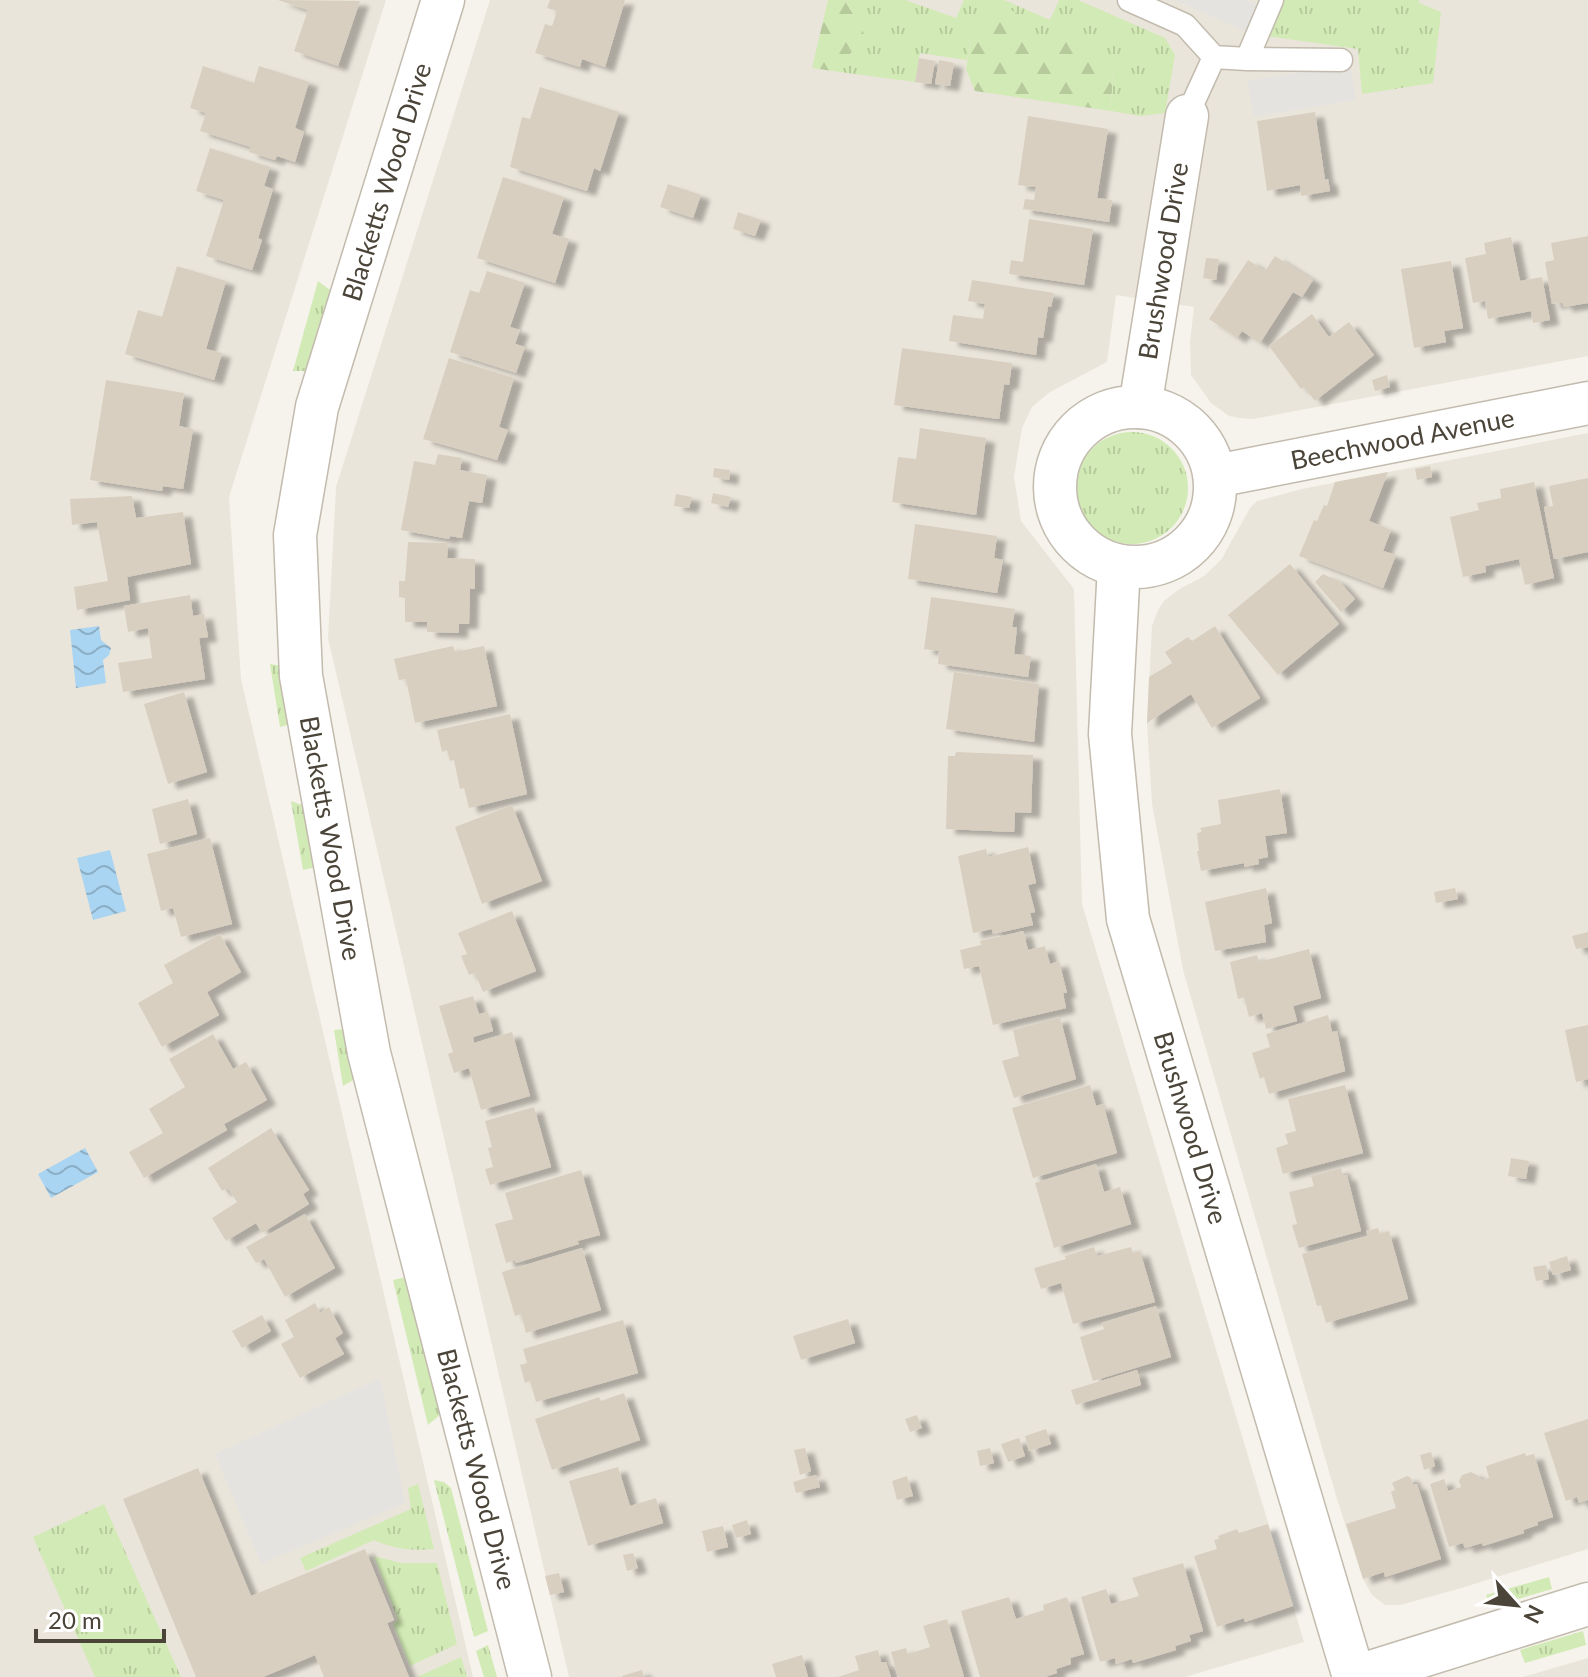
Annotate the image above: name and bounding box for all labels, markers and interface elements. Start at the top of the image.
street label: Blacketts Wood Drive [335,59,438,305]
street label: Brushwood Drive [1131,160,1194,362]
street label: Beechwood Avenue [1288,401,1517,476]
street label: Blacketts Wood Drive [294,713,369,963]
street label: Brushwood Drive [1147,1027,1235,1228]
street label: Blacketts Wood Drive [431,1345,524,1593]
north arrow [1476,1565,1556,1645]
scale bar [36,1593,164,1643]
text: N [1518,1601,1550,1628]
text: 20 m [48,1605,102,1634]

